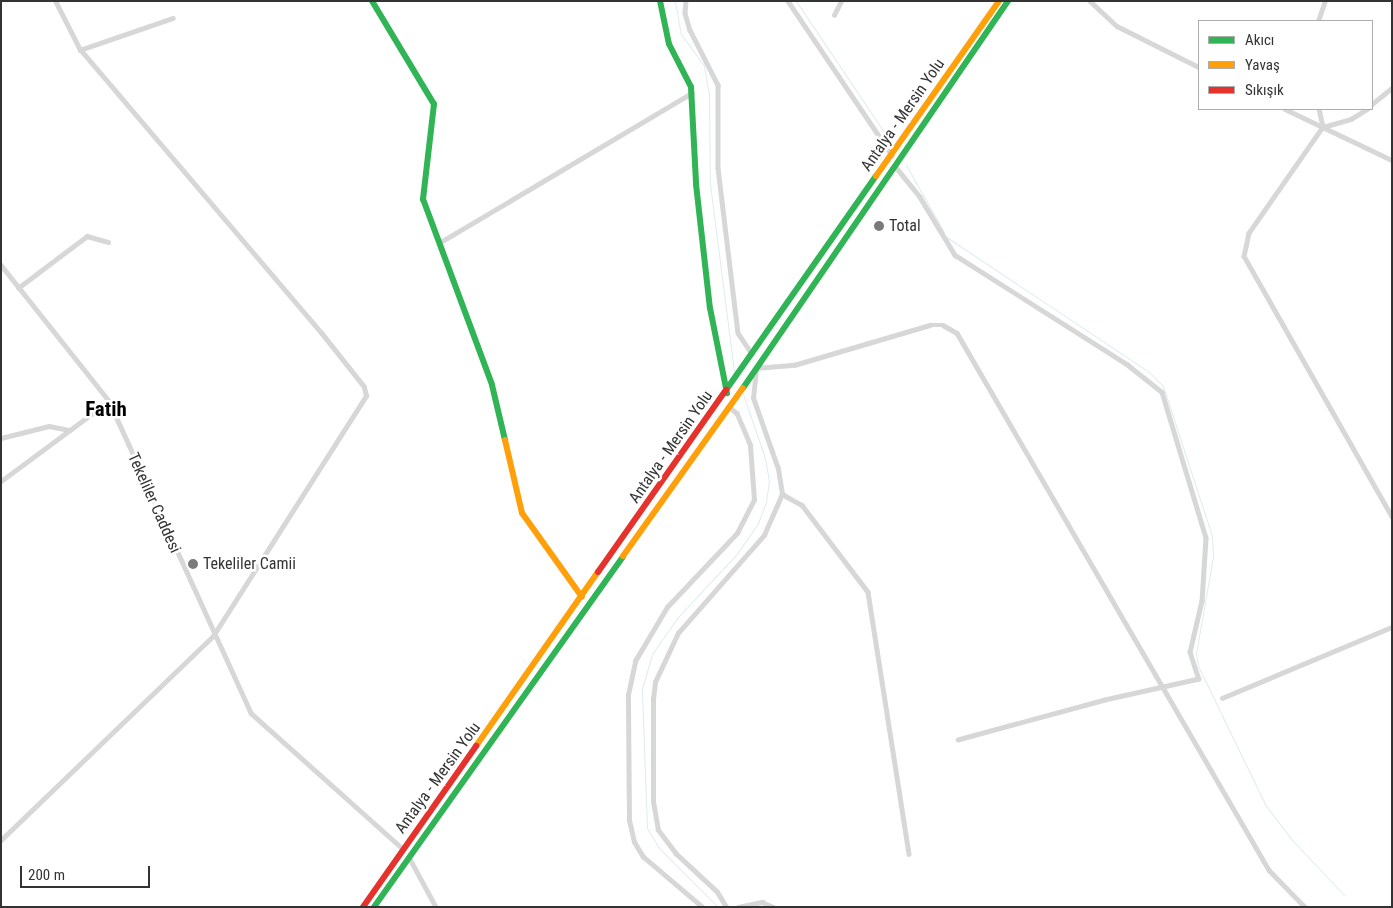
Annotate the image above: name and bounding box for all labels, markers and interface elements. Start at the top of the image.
legend [1198,20,1373,110]
text: Akıcı [1245,31,1274,49]
street label: Antalya - Mersin Yolu [857,55,949,175]
text: Yavaş [1245,56,1280,74]
text: Sıkışık [1245,81,1284,99]
place label: Total [889,216,921,236]
marker: Total [873,220,885,232]
street label: Antalya - Mersin Yolu [625,387,717,507]
district label: Fatih [85,396,127,422]
street label: Tekeliler Caddesi [123,450,185,556]
place label: Tekeliler Camii [203,554,296,574]
marker: Tekeliler Camii [187,558,199,570]
street label: Antalya - Mersin Yolu [391,719,485,837]
scale bar [22,856,152,888]
text: 200 m [28,866,65,884]

